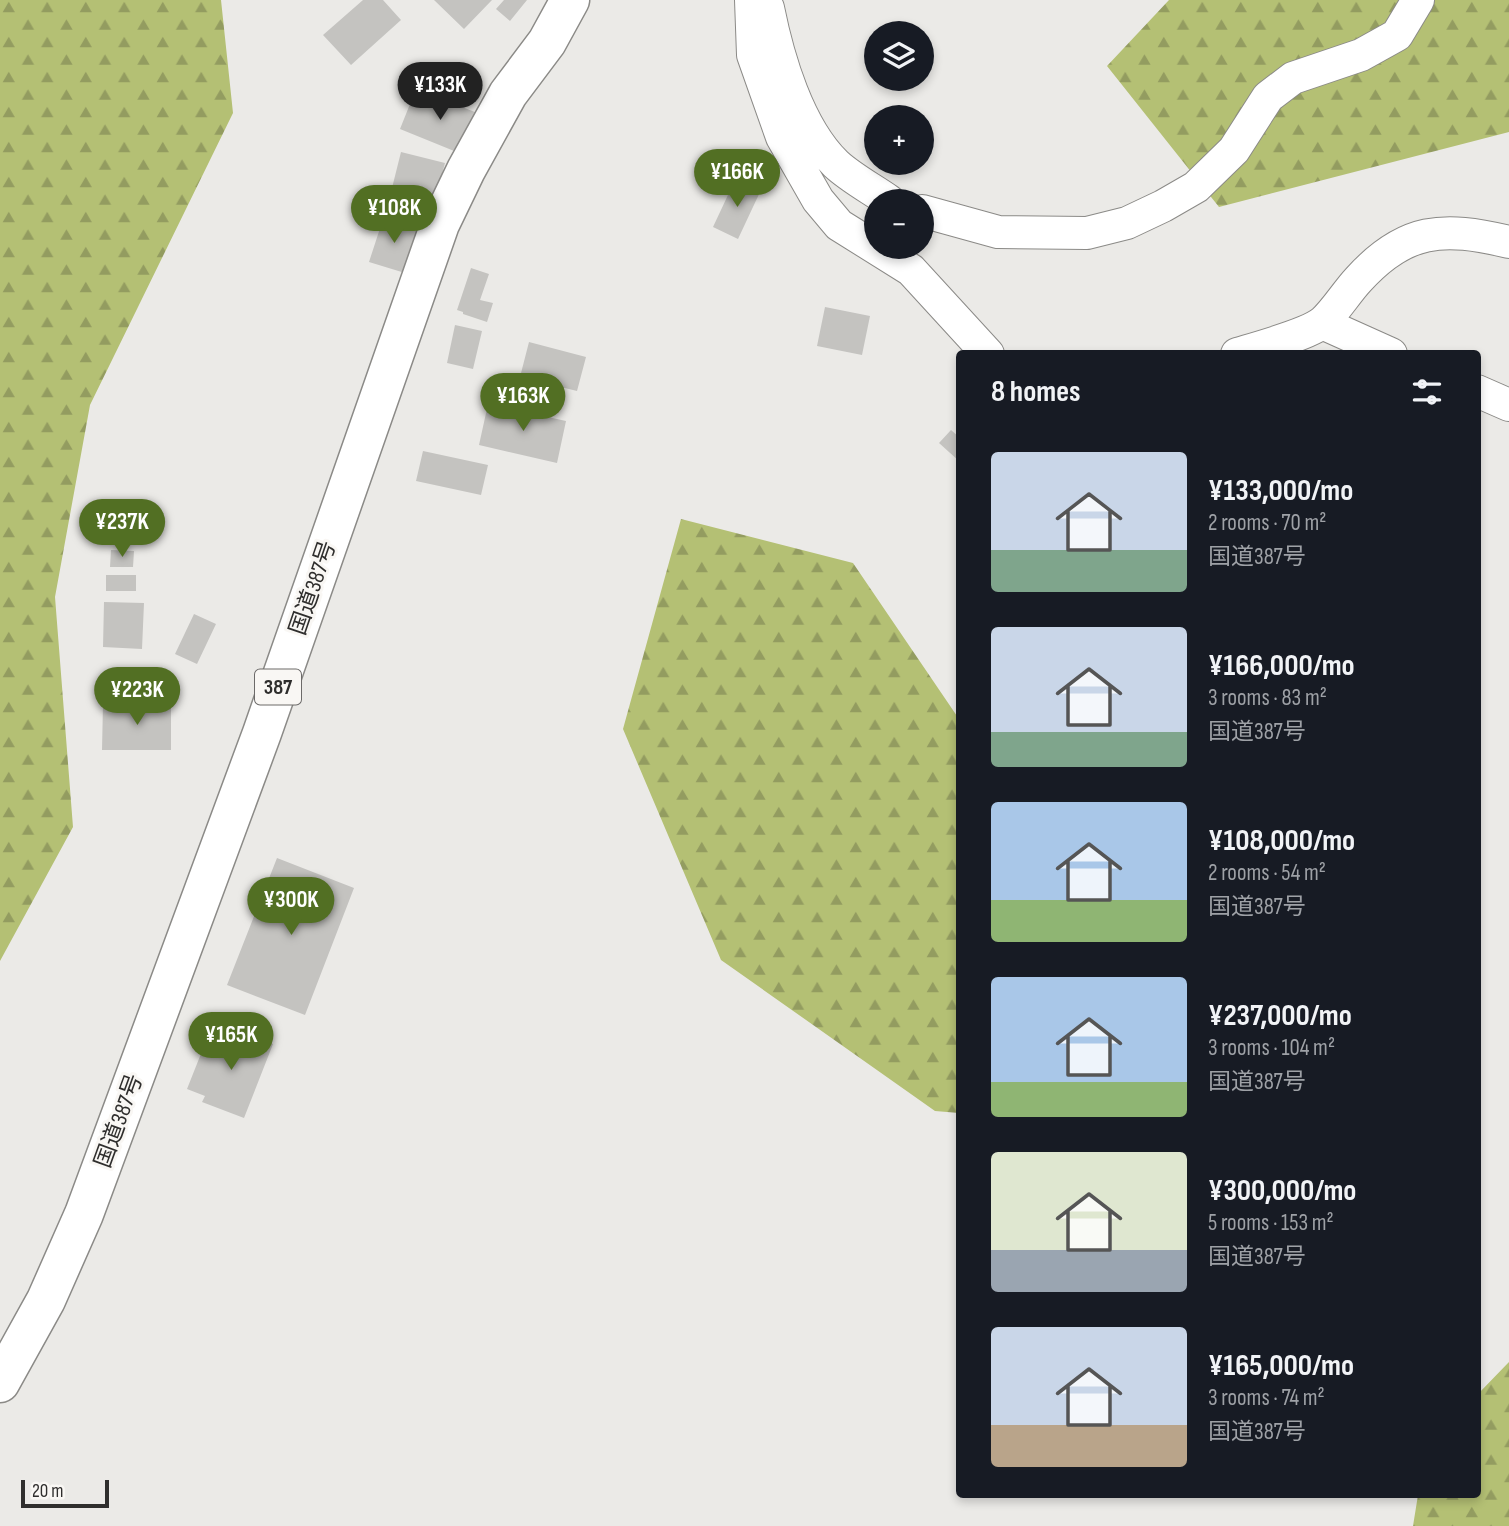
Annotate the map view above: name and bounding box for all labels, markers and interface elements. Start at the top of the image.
map controls [864,21,934,259]
button: layers [864,21,934,91]
pin: ¥133K [391,62,489,122]
text: ¥133K [414,71,466,99]
button: + [864,105,934,175]
pin: ¥166K [688,150,786,209]
text: ¥166K [710,158,764,186]
pin: ¥108K [345,186,443,245]
button: − [864,189,934,259]
text: ¥108K [367,194,421,222]
icon: filters [1408,373,1446,411]
pin: ¥163K [474,374,572,433]
text: 8 homes [991,374,1080,410]
text: ¥163K [496,382,550,410]
text: ¥133,000/mo [1208,473,1353,509]
icon: home [1047,480,1131,564]
pin: ¥237K [73,500,171,559]
text: ¥237K [95,508,149,536]
text: 2 rooms · 70 m² [1208,509,1326,537]
street label: 国道387号 [284,537,342,639]
text: 国道387号 [1208,543,1306,571]
text: ¥166,000/mo [1208,648,1355,684]
icon: home [1047,655,1131,739]
pin: ¥223K [88,668,186,727]
road number: 387 [255,670,301,704]
text: ¥223K [110,676,164,704]
text: 3 rooms · 83 m² [1208,684,1327,712]
text: 国道387号 [1208,718,1306,746]
text: ¥108,000/mo [1208,823,1355,859]
icon: home [1047,830,1131,914]
text: 2 rooms · 54 m² [1208,859,1326,887]
pin: ¥300K [242,878,340,937]
text: ¥300K [263,886,319,914]
text: 国道387号 [1208,893,1306,921]
text: ¥237,000/mo [1208,998,1352,1034]
icon: home [1047,1005,1131,1089]
pin: ¥165K [182,1012,280,1072]
text: ¥165K [204,1021,258,1049]
text: 3 rooms · 104 m² [1208,1034,1335,1062]
text: 国道387号 [1208,1068,1306,1096]
street label: 国道387号 [89,1070,149,1172]
text: ¥300,000/mo [1208,1173,1356,1209]
icon: home [1047,1180,1131,1264]
text: 5 rooms · 153 m² [1208,1209,1334,1237]
text: 国道387号 [1208,1243,1306,1271]
text: ¥165,000/mo [1208,1348,1354,1384]
icon: home [1047,1355,1131,1439]
text: 3 rooms · 74 m² [1208,1384,1325,1412]
text: 国道387号 [1208,1418,1306,1446]
scale bar [21,1477,108,1509]
text: 20 m [32,1480,64,1503]

